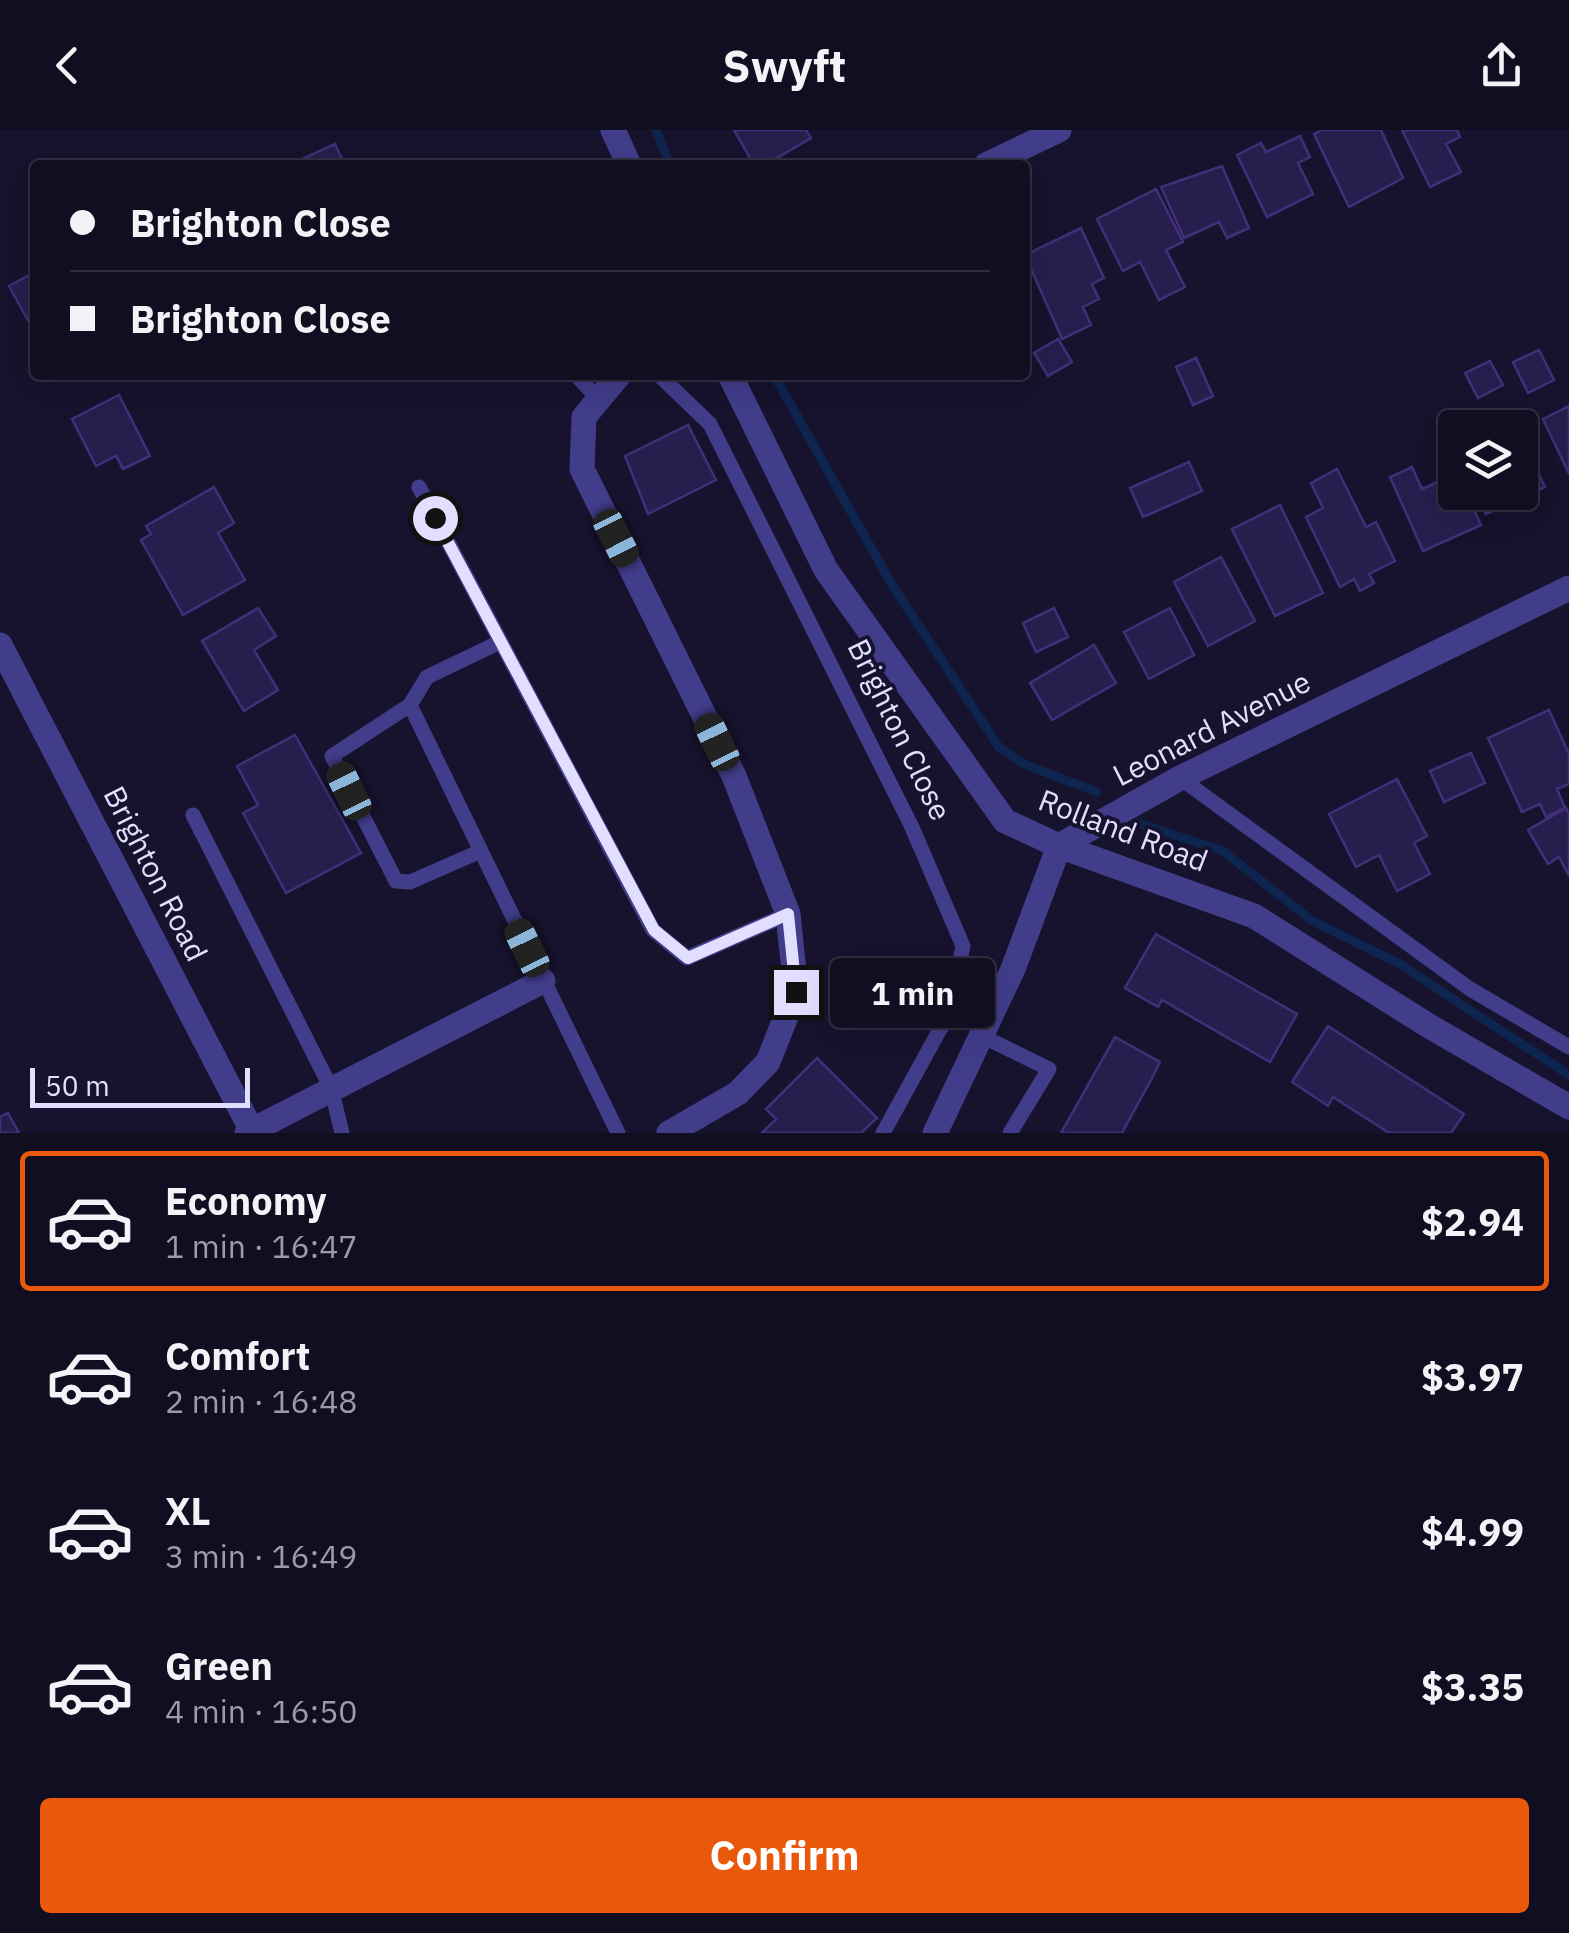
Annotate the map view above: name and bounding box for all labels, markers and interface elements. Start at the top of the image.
text: Swyft [723,36,846,94]
icon: back [40,38,95,93]
icon: share [1474,38,1529,93]
text: Brighton Close [130,198,391,247]
text: Brighton Close [130,294,391,343]
map controls [1438,410,1538,510]
button: layers [1438,410,1538,510]
route start [413,496,458,541]
car [589,504,643,572]
street label: Brighton Close [840,632,961,826]
street label: Leonard Avenue [1106,661,1317,794]
car [690,708,744,776]
car [322,757,376,825]
street label: Brighton Road [96,779,217,967]
street label: Rolland Road [1033,779,1214,880]
car [500,914,554,982]
callout: 1 min [831,957,996,1027]
route end [774,970,819,1015]
text: 1 min [871,972,954,1014]
scale bar [30,1063,250,1108]
text: 50 m [45,1067,110,1104]
icon: car [45,1176,135,1266]
text: Economy [165,1176,327,1225]
text: $2.94 [1421,1197,1524,1246]
text: 1 min · 16:47 [165,1225,358,1267]
icon: car [45,1331,135,1421]
text: Comfort [165,1331,310,1380]
text: $3.97 [1421,1352,1524,1401]
text: 2 min · 16:48 [165,1380,358,1422]
icon: car [45,1486,135,1576]
text: XL [165,1486,211,1535]
text: $4.99 [1421,1507,1524,1556]
text: 3 min · 16:49 [165,1535,358,1577]
icon: car [45,1641,135,1731]
text: Green [165,1641,273,1690]
text: $3.35 [1421,1662,1524,1711]
text: 4 min · 16:50 [165,1690,358,1732]
button: Confirm [40,1798,1529,1913]

